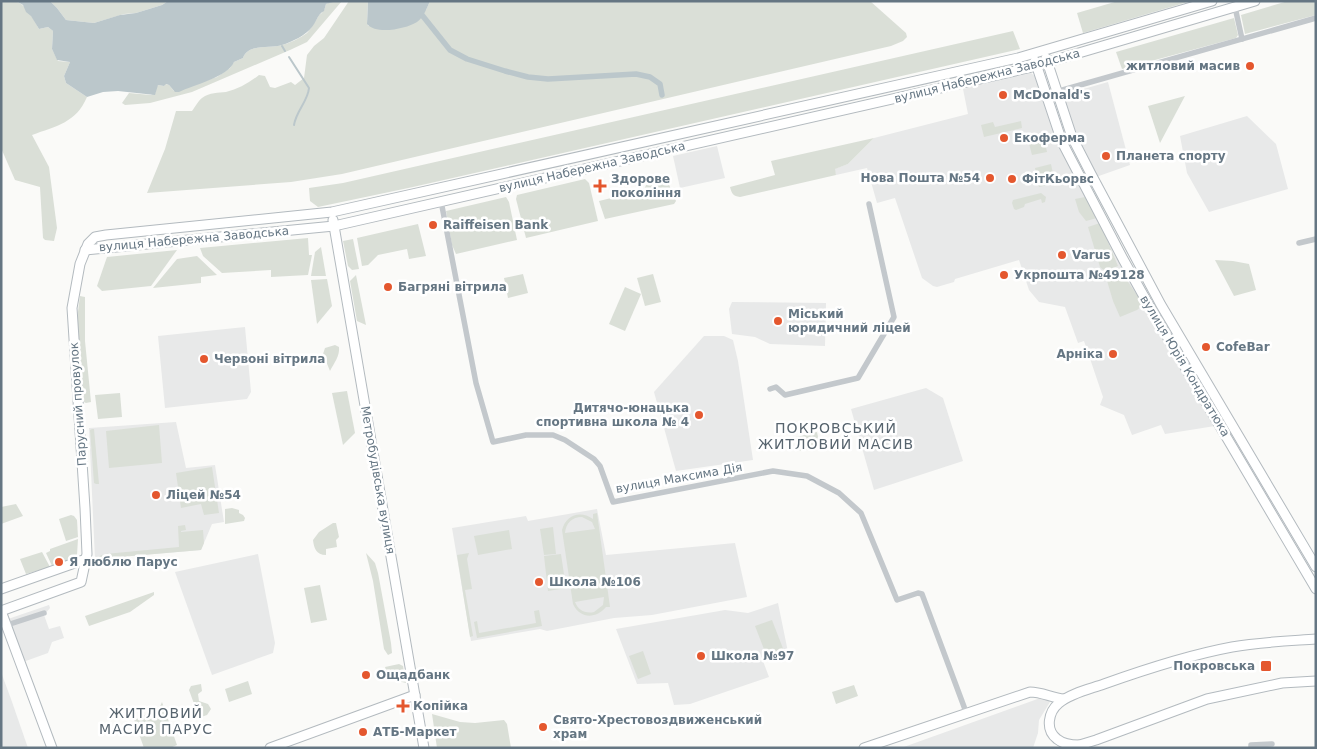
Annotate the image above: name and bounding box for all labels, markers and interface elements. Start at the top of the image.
street label: вулиця Набережна Заводська [893,46,1081,106]
place label: житловий масив [1126,59,1240,73]
marker: житловий масив [1244,60,1256,72]
place label: McDonald's [1013,88,1090,102]
marker: McDonald's [997,89,1009,101]
place label: Екоферма [1014,131,1085,145]
marker: Екоферма [998,132,1010,144]
street label: вулиця Набережна Заводська [497,139,687,195]
place label: Планета спорту [1116,149,1226,163]
marker: Планета спорту [1100,150,1112,162]
place label: Нова Пошта №54 [860,171,980,185]
place label: Здорове покоління [611,172,681,200]
marker: Нова Пошта №54 [984,172,996,184]
place label: ФiтКьорвс [1022,172,1094,186]
marker: ФiтКьорвс [1006,173,1018,185]
marker: Здорове покоління [593,179,607,193]
place label: Raiffeisen Bank [443,218,549,232]
marker: Raiffeisen Bank [427,219,439,231]
street label: вулиця Набережна Заводська [98,224,290,254]
place label: Varus [1072,248,1110,262]
marker: Varus [1056,249,1068,261]
place label: Укрпошта №49128 [1014,268,1145,282]
marker: Укрпошта №49128 [998,269,1010,281]
place label: Багряні вітрила [398,280,507,294]
marker: Багряні вітрила [382,281,394,293]
street label: вулиця Юрія Кондратюка [1137,293,1233,439]
place label: Міський юридичний ліцей [788,307,911,335]
marker: Міський юридичний ліцей [772,315,784,327]
place label: CofeBar [1216,340,1270,354]
marker: CofeBar [1200,341,1212,353]
street label: Парусний провулок [67,342,89,466]
place label: Арніка [1056,347,1103,361]
marker: Арніка [1107,348,1119,360]
place label: Червоні вітрила [214,352,325,366]
marker: Червоні вітрила [198,353,210,365]
place label: Дитячо-юнацька спортивна школа № 4 [536,401,689,429]
street label: Метробудівська вулиця [358,405,398,555]
marker: Дитячо-юнацька спортивна школа № 4 [693,409,705,421]
district label: ПОКРОВСЬКИЙ ЖИТЛОВИЙ МАСИВ [758,419,914,452]
street label: вулиця Максима Дія [615,460,743,496]
place label: Ліцей №54 [166,488,241,502]
marker: Ліцей №54 [150,489,162,501]
place label: Я люблю Парус [69,555,178,569]
marker: Я люблю Парус [53,556,65,568]
place label: Школа №106 [549,575,641,589]
marker: Школа №106 [533,576,545,588]
place label: Школа №97 [711,649,794,663]
marker: Школа №97 [695,650,707,662]
place label: Покровська [1173,659,1255,673]
marker: Покровська [1259,659,1273,673]
place label: Ощадбанк [376,668,450,682]
marker: Ощадбанк [360,669,372,681]
place label: Копійка [413,699,468,713]
marker: Копійка [397,700,409,712]
district label: ЖИТЛОВИЙ МАСИВ ПАРУС [99,704,213,737]
place label: Свято-Хрестовоздвиженський храм [553,713,762,741]
marker: Свято-Хрестовоздвиженський храм [537,721,549,733]
place label: АТБ-Маркет [373,725,457,739]
marker: АТБ-Маркет [357,726,369,738]

